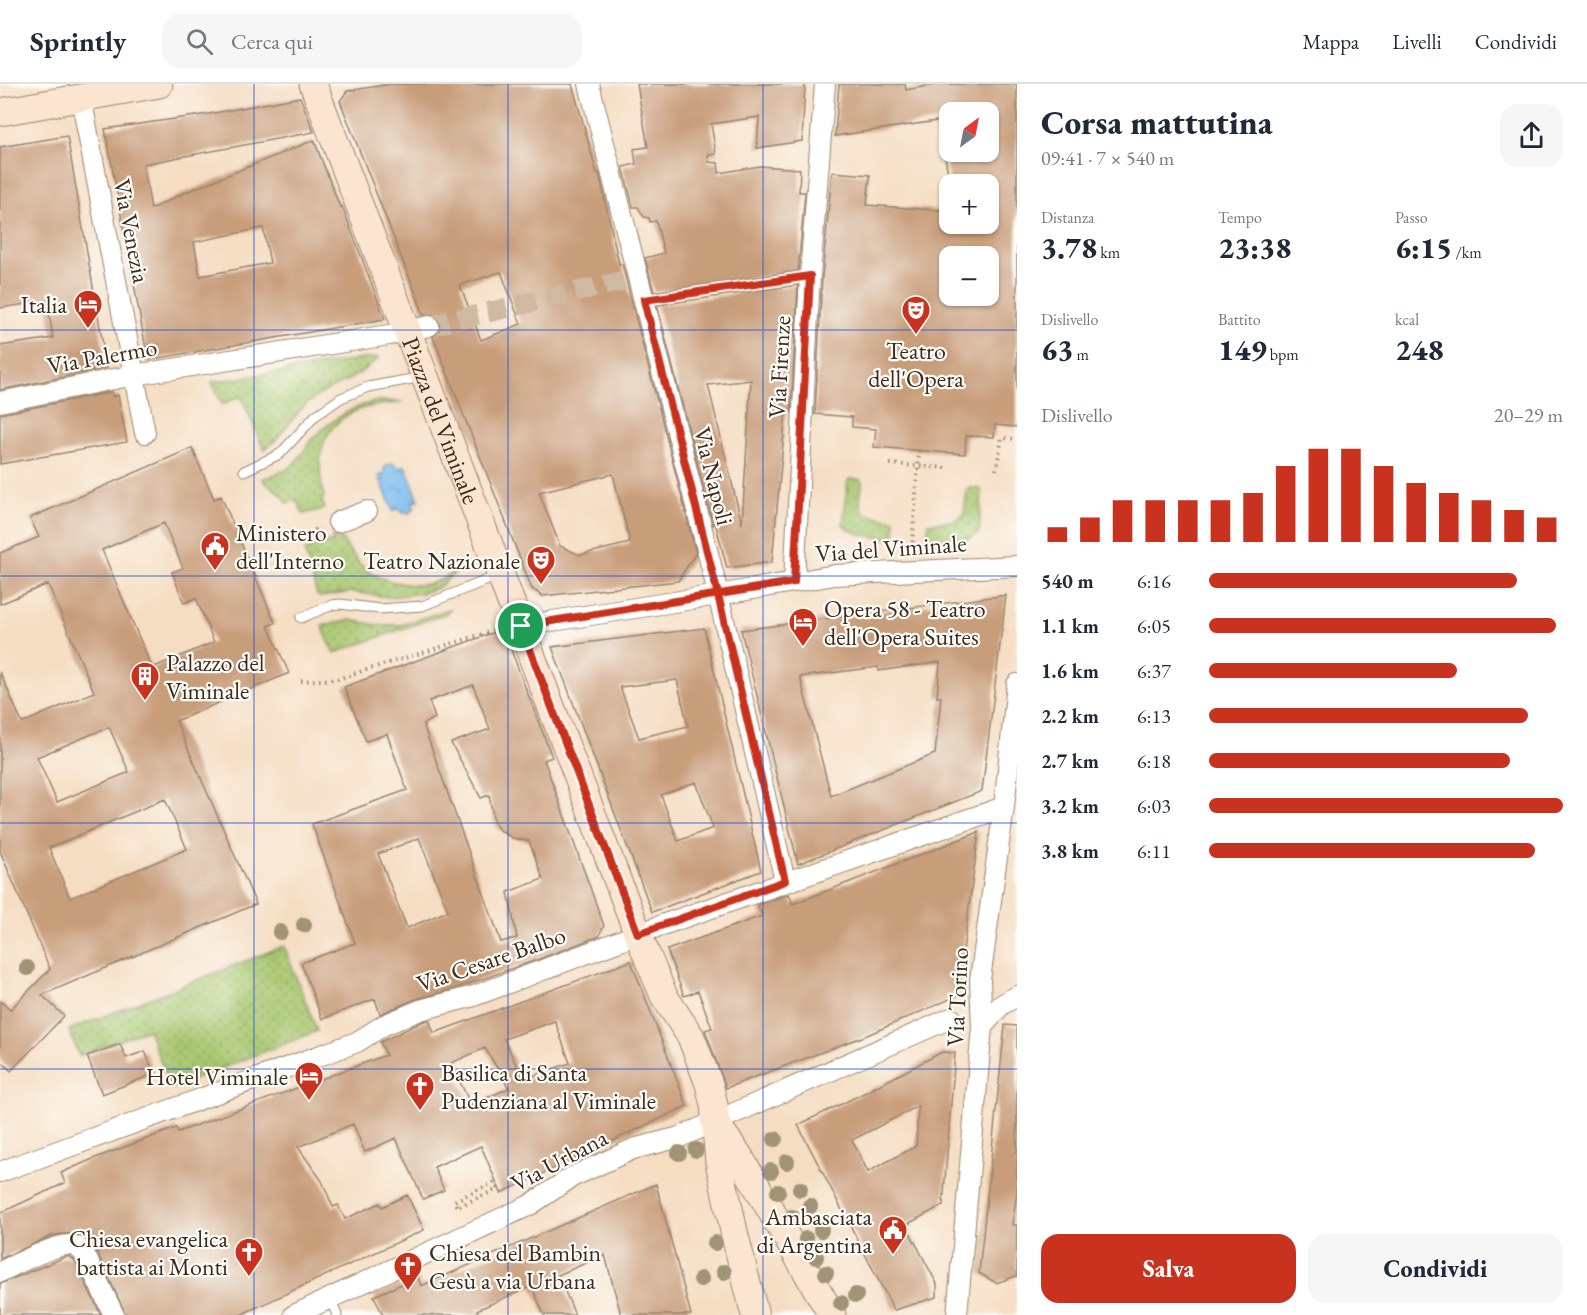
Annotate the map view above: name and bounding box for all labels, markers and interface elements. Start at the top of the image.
search box [162,14,582,68]
text: Sprintly [30,23,126,59]
icon: search [183,25,216,58]
text: Cerca qui [231,27,313,56]
text: Mappa [1303,28,1359,55]
text: Livelli [1392,28,1442,55]
text: Condividi [1475,28,1557,55]
text: Corsa mattutina [1041,101,1272,144]
north arrow [939,102,999,162]
map controls [939,102,999,306]
button: share [1500,104,1563,167]
text: 09:41 · 7 × 540 m [1041,145,1174,171]
button: + [939,174,999,234]
street label: Via Venezia [107,176,157,286]
text: Distanza [1041,207,1094,228]
text: Tempo [1218,207,1262,228]
text: Passo [1395,207,1428,228]
text: 3.78 [1041,228,1097,267]
text: 23:38 [1218,228,1291,267]
text: 6:15 [1395,228,1452,267]
text: km [1097,242,1120,263]
text: /km [1452,242,1482,263]
button: − [939,246,999,306]
hotel icon: Italia [72,288,104,330]
place label: Italia [21,289,67,320]
theatre icon: Teatro dell'Opera [900,294,932,336]
text: Dislivello [1041,309,1098,330]
text: Battito [1218,309,1261,330]
text: kcal [1395,309,1419,330]
street label: Via Firenze [761,315,797,419]
text: 63 [1041,330,1073,369]
text: 149 [1218,330,1267,369]
text: 248 [1395,330,1444,369]
street label: Via Palermo [45,331,160,381]
street label: Piazza del Viminale [396,332,488,508]
place label: Teatro dell'Opera [868,335,964,394]
text: m [1073,344,1089,365]
text: bpm [1267,344,1299,365]
text: Dislivello [1041,402,1113,428]
text: 20–29 m [1494,402,1563,428]
street label: Via Napoli [687,424,741,528]
place label: Ministero dell'Interno [236,517,344,576]
street label: Via del Viminale [814,527,968,569]
public building icon: Ministero dell'Interno [199,530,231,572]
theatre icon: Teatro Nazionale [525,544,557,586]
place label: Teatro Nazionale [363,545,520,576]
text: 540 m [1041,568,1094,594]
text: 6:16 [1137,568,1171,594]
place label: Opera 58 - Teatro dell'Opera Suites [824,593,986,652]
pin [495,600,546,651]
hotel icon: Opera 58 - Teatro dell'Opera Suites [787,606,819,648]
icon: arrive [504,609,537,642]
text: 1.1 km [1041,613,1099,639]
text: 6:05 [1137,613,1171,639]
place label: Palazzo del Viminale [166,647,265,706]
text: 1.6 km [1041,658,1099,684]
text: 6:37 [1137,658,1171,684]
building icon: Palazzo del Viminale [129,660,161,702]
text: 2.2 km [1041,703,1099,729]
text: 6:13 [1137,703,1171,729]
text: 2.7 km [1041,748,1099,774]
text: 6:18 [1137,748,1171,774]
text: 3.2 km [1041,793,1099,819]
text: 6:03 [1137,793,1171,819]
text: 3.8 km [1041,838,1099,864]
text: 6:11 [1137,838,1171,864]
street label: Via Cesare Balbo [412,919,570,999]
street label: Via Torino [939,946,975,1048]
place label: Basilica di Santa Pudenziana al Viminale [441,1057,656,1116]
hotel icon: Hotel Viminale [293,1060,325,1102]
place label: Hotel Viminale [146,1061,288,1092]
church icon: Basilica di Santa Pudenziana al Viminale [404,1070,436,1112]
street label: Via Urbana [505,1121,613,1198]
place label: Ambasciata di Argentina [756,1201,872,1260]
public building icon: Ambasciata di Argentina [877,1214,909,1256]
place label: Chiesa evangelica battista ai Monti [69,1223,228,1282]
button: Salva [1041,1234,1296,1303]
button: Condividi [1308,1234,1563,1303]
church icon: Chiesa evangelica battista ai Monti [233,1236,265,1278]
place label: Chiesa del Bambin Gesù a via Urbana [429,1237,601,1296]
church icon: Chiesa del Bambin Gesù a via Urbana [392,1250,424,1292]

